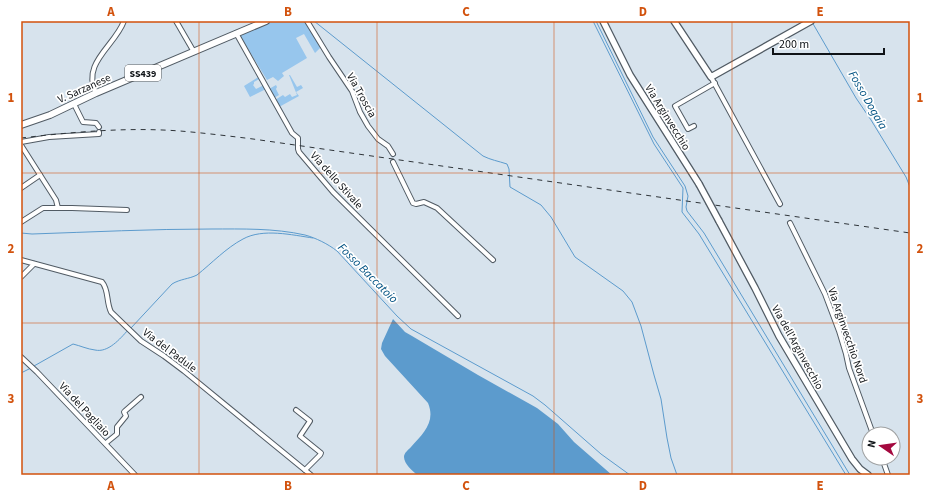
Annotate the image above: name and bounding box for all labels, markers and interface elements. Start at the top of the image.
text: A [106,3,115,21]
text: B [284,3,292,21]
text: C [462,3,470,21]
text: D [639,3,647,21]
text: E [816,3,824,21]
scale bar [773,30,884,56]
text: 200 m [779,36,809,53]
road number: SS439 [125,65,161,81]
water label: Fosso Dogaia [844,68,892,133]
street label: V. Sarzanese [55,70,114,107]
street label: Via Troscia [343,70,380,120]
street label: Via Arginvecchio [641,81,694,153]
text: 1 [8,89,15,107]
text: 1 [917,89,924,107]
street label: Via dello Stivale [307,148,367,213]
text: 2 [8,240,15,258]
water label: Fosso Baccatoio [334,240,401,307]
text: 2 [917,240,924,258]
street label: Via Arginvecchio Nord [824,285,871,385]
street label: Via dell'Arginvecchio [768,302,827,392]
street label: Via del Padule [139,325,200,376]
street label: Via del Pagliaio [56,379,114,440]
text: 3 [8,390,15,408]
text: 3 [917,390,924,408]
north arrow [861,426,901,466]
text: N [864,439,880,449]
text: A [106,477,115,495]
text: B [284,477,292,495]
text: C [462,477,470,495]
text: D [639,477,647,495]
text: E [816,477,824,495]

